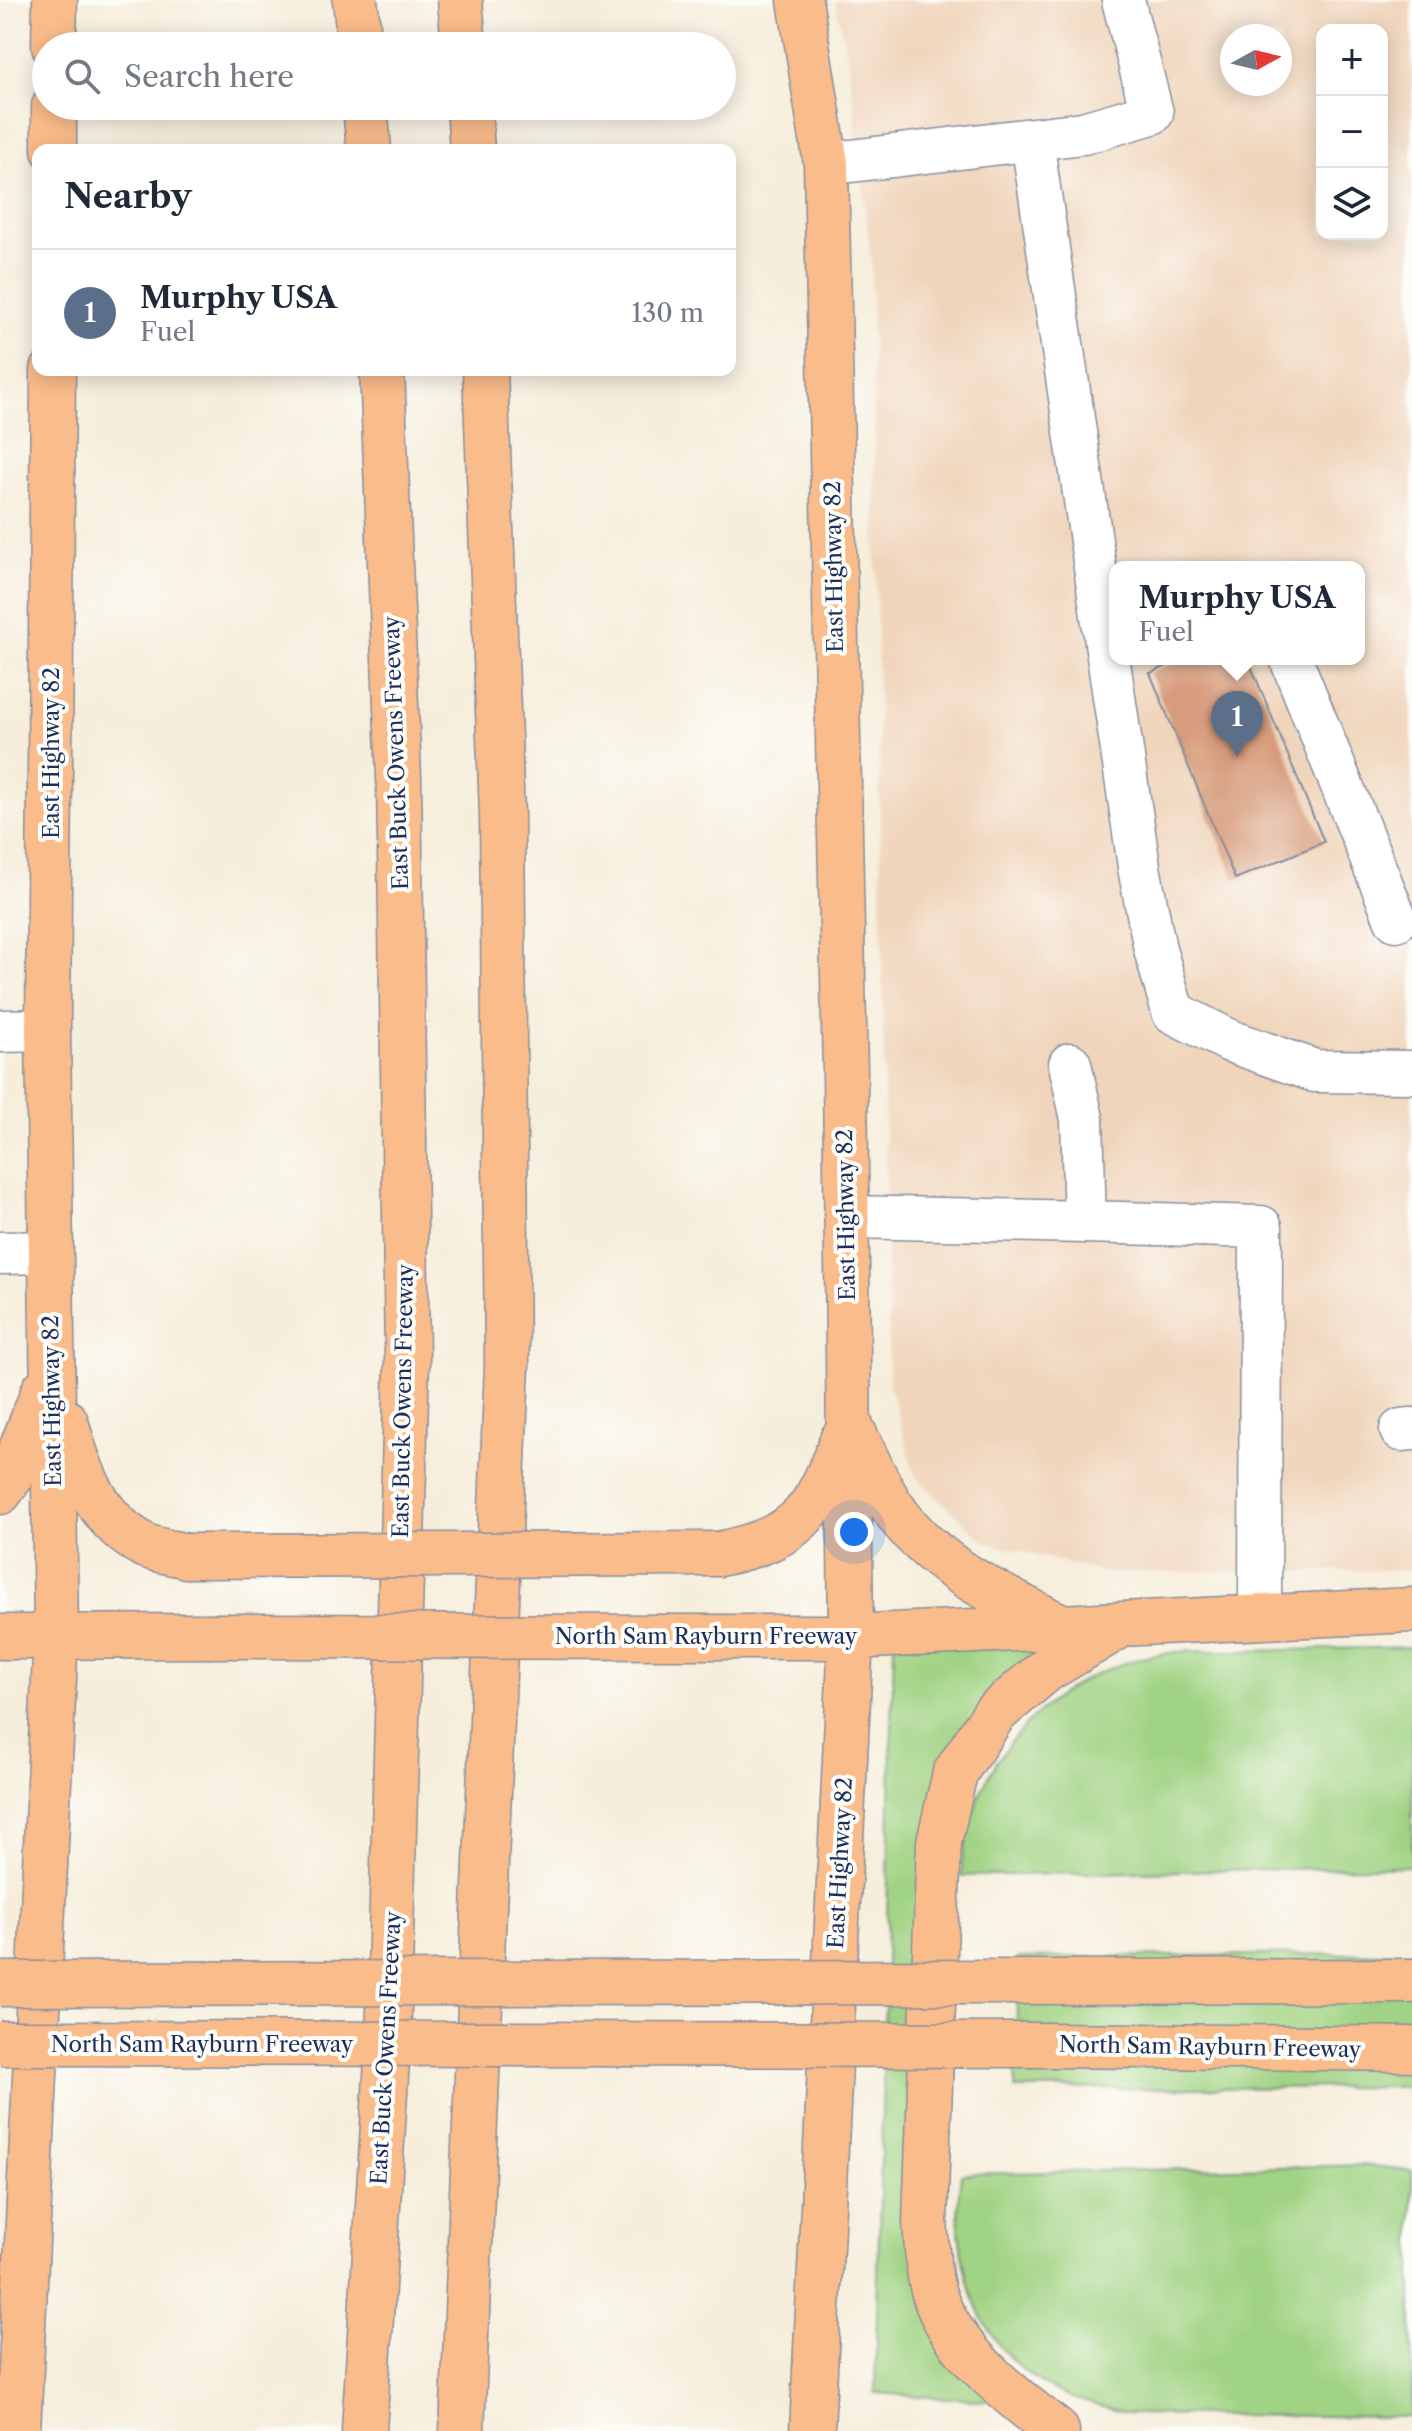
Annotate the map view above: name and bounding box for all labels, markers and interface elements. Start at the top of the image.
north arrow [1220,24,1292,96]
map controls [1316,24,1388,240]
button: + [1316,24,1388,96]
search box [32,32,736,120]
icon: search [60,54,104,98]
text: Search here [124,58,294,95]
button: − [1316,96,1388,168]
button: layers [1316,168,1388,240]
text: Nearby [64,175,192,217]
text: Murphy USA [140,279,337,316]
text: 1 [84,297,96,329]
text: 130 m [631,297,704,329]
text: Fuel [140,316,195,348]
street label: East Highway 82 [819,481,849,653]
popup [1109,561,1365,665]
text: Murphy USA [1139,579,1335,616]
street label: East Buck Owens Freeway [378,615,414,891]
text: Fuel [1139,616,1194,648]
street label: East Highway 82 [38,667,65,839]
pin: 1 [1211,691,1263,757]
street label: East Highway 82 [831,1129,861,1301]
street label: East Buck Owens Freeway [387,1263,419,1538]
street label: East Highway 82 [37,1315,67,1487]
your location [834,1512,874,1552]
street label: North Sam Rayburn Freeway [555,1623,858,1650]
street label: East Highway 82 [822,1776,858,1950]
street label: East Buck Owens Freeway [365,1910,407,2186]
street label: North Sam Rayburn Freeway [51,2031,354,2058]
street label: North Sam Rayburn Freeway [1059,2031,1362,2063]

